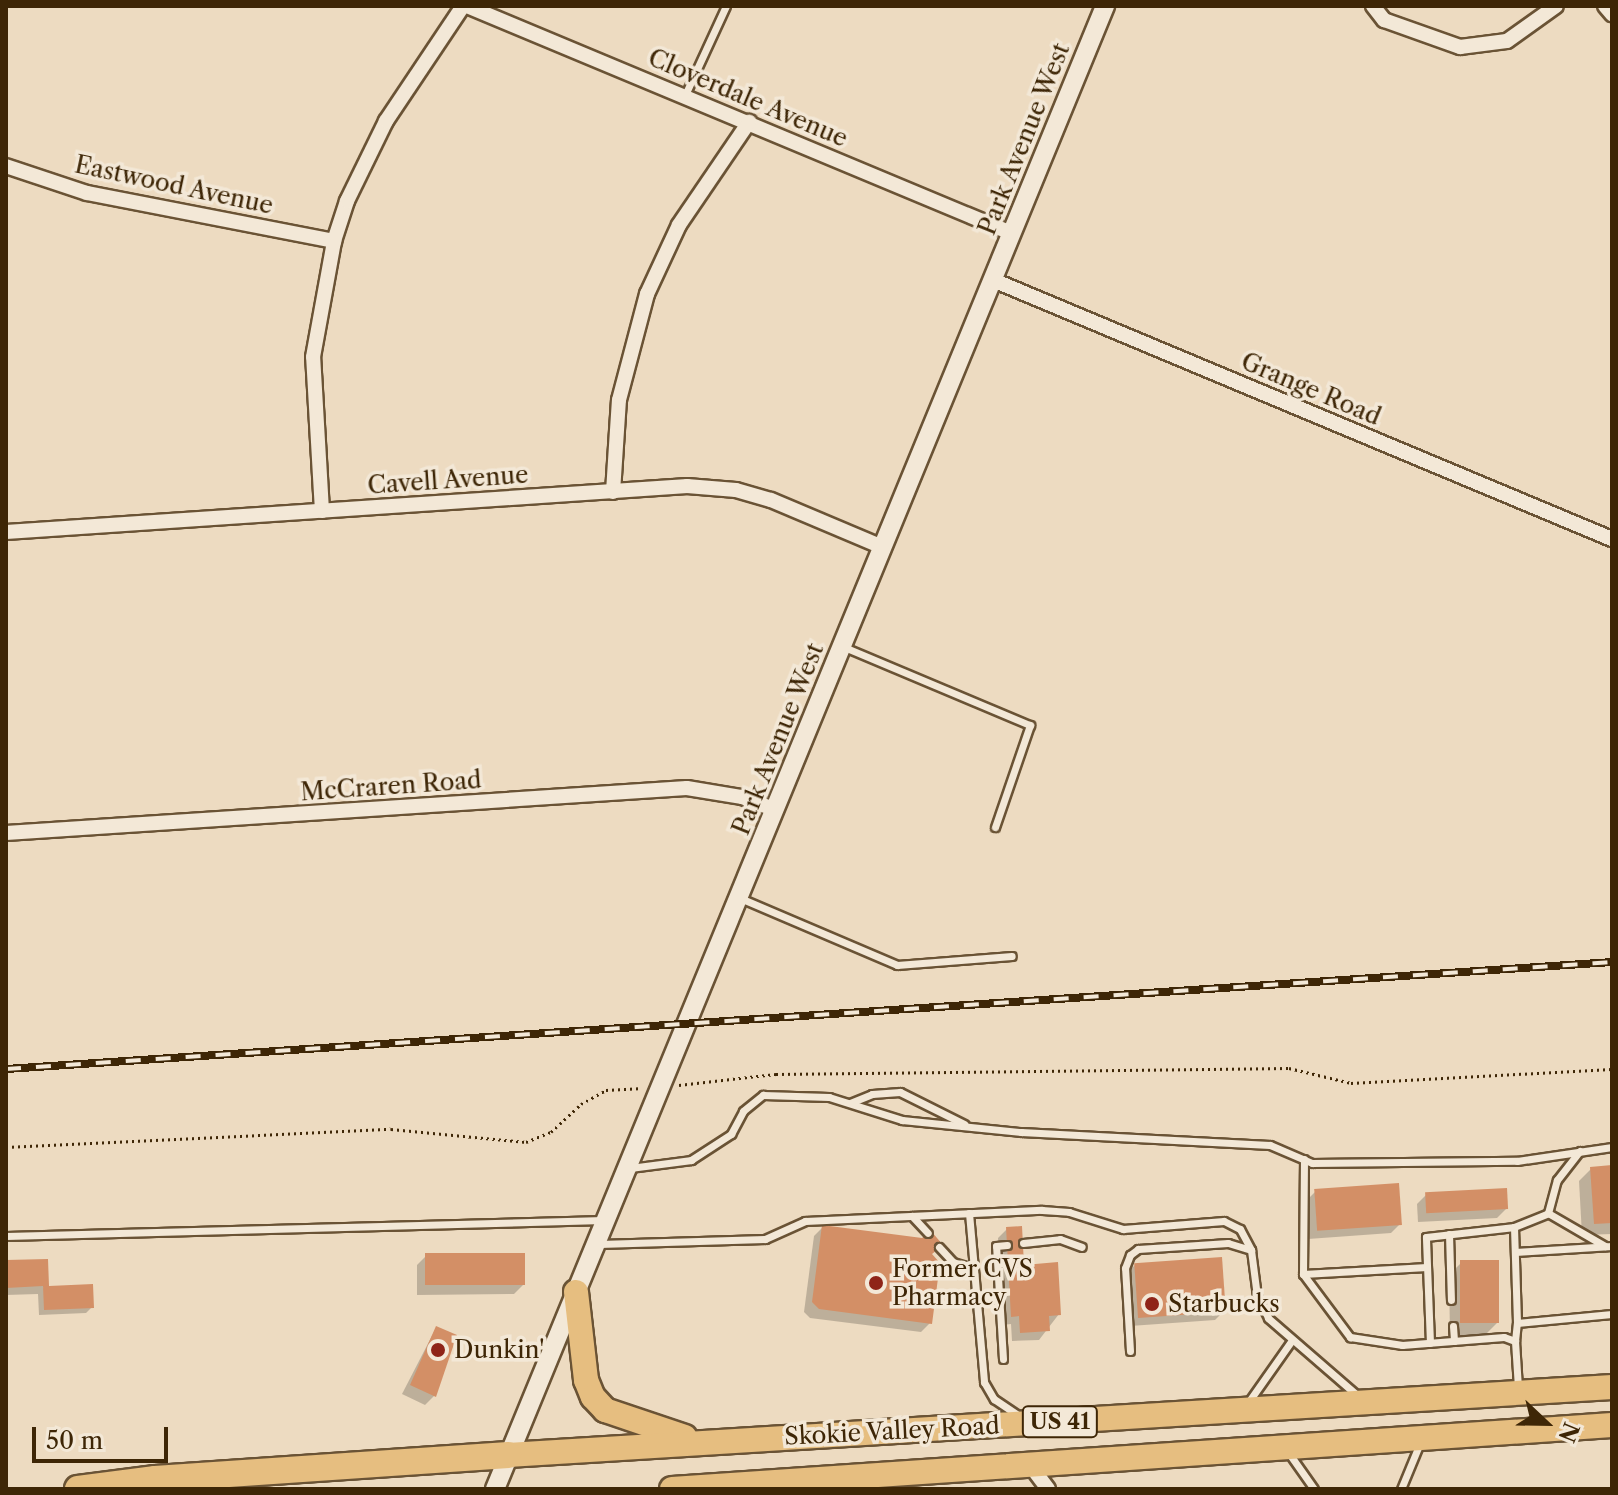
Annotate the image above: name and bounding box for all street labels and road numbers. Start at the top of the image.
street label: Park Avenue West [972,38,1076,240]
street label: Cloverdale Avenue [644,43,852,153]
street label: Eastwood Avenue [72,150,276,220]
street label: Grange Road [1237,347,1385,431]
street label: Cavell Avenue [366,460,530,500]
street label: Park Avenue West [726,638,830,840]
street label: McCraren Road [299,765,483,807]
road number: US 41 [1020,1404,1100,1440]
street label: Skokie Valley Road [783,1411,1001,1451]

